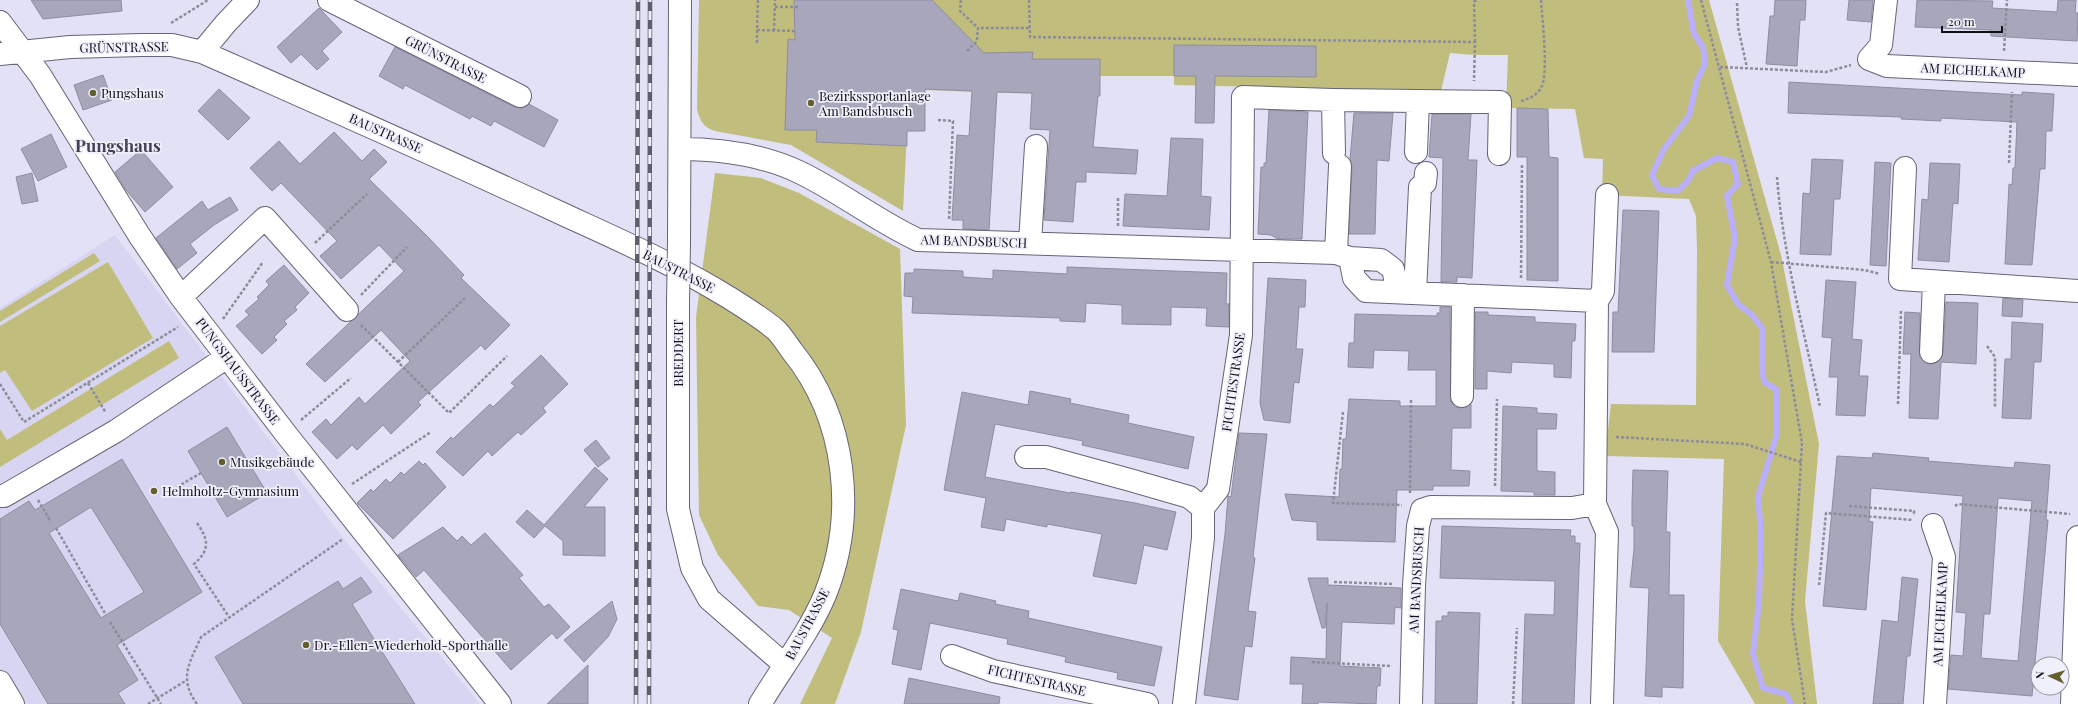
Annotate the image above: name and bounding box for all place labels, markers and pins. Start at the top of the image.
place label: Pungshaus [101,84,164,101]
place label: Bezirkssportanlage Am Bandsbusch [818,87,931,119]
marker: Pungshaus [88,88,98,98]
marker: Bezirkssportanlage Am Bandsbusch [806,98,816,108]
place label: Musikgebäude [230,453,315,470]
marker: Musikgebäude [217,457,227,467]
place label: Helmholtz-Gymnasium [162,482,299,499]
marker: Helmholtz-Gymnasium [149,486,159,496]
place label: Dr.-Ellen-Wiederhold-Sporthalle [314,636,508,653]
marker: Dr.-Ellen-Wiederhold-Sporthalle [301,640,311,650]

